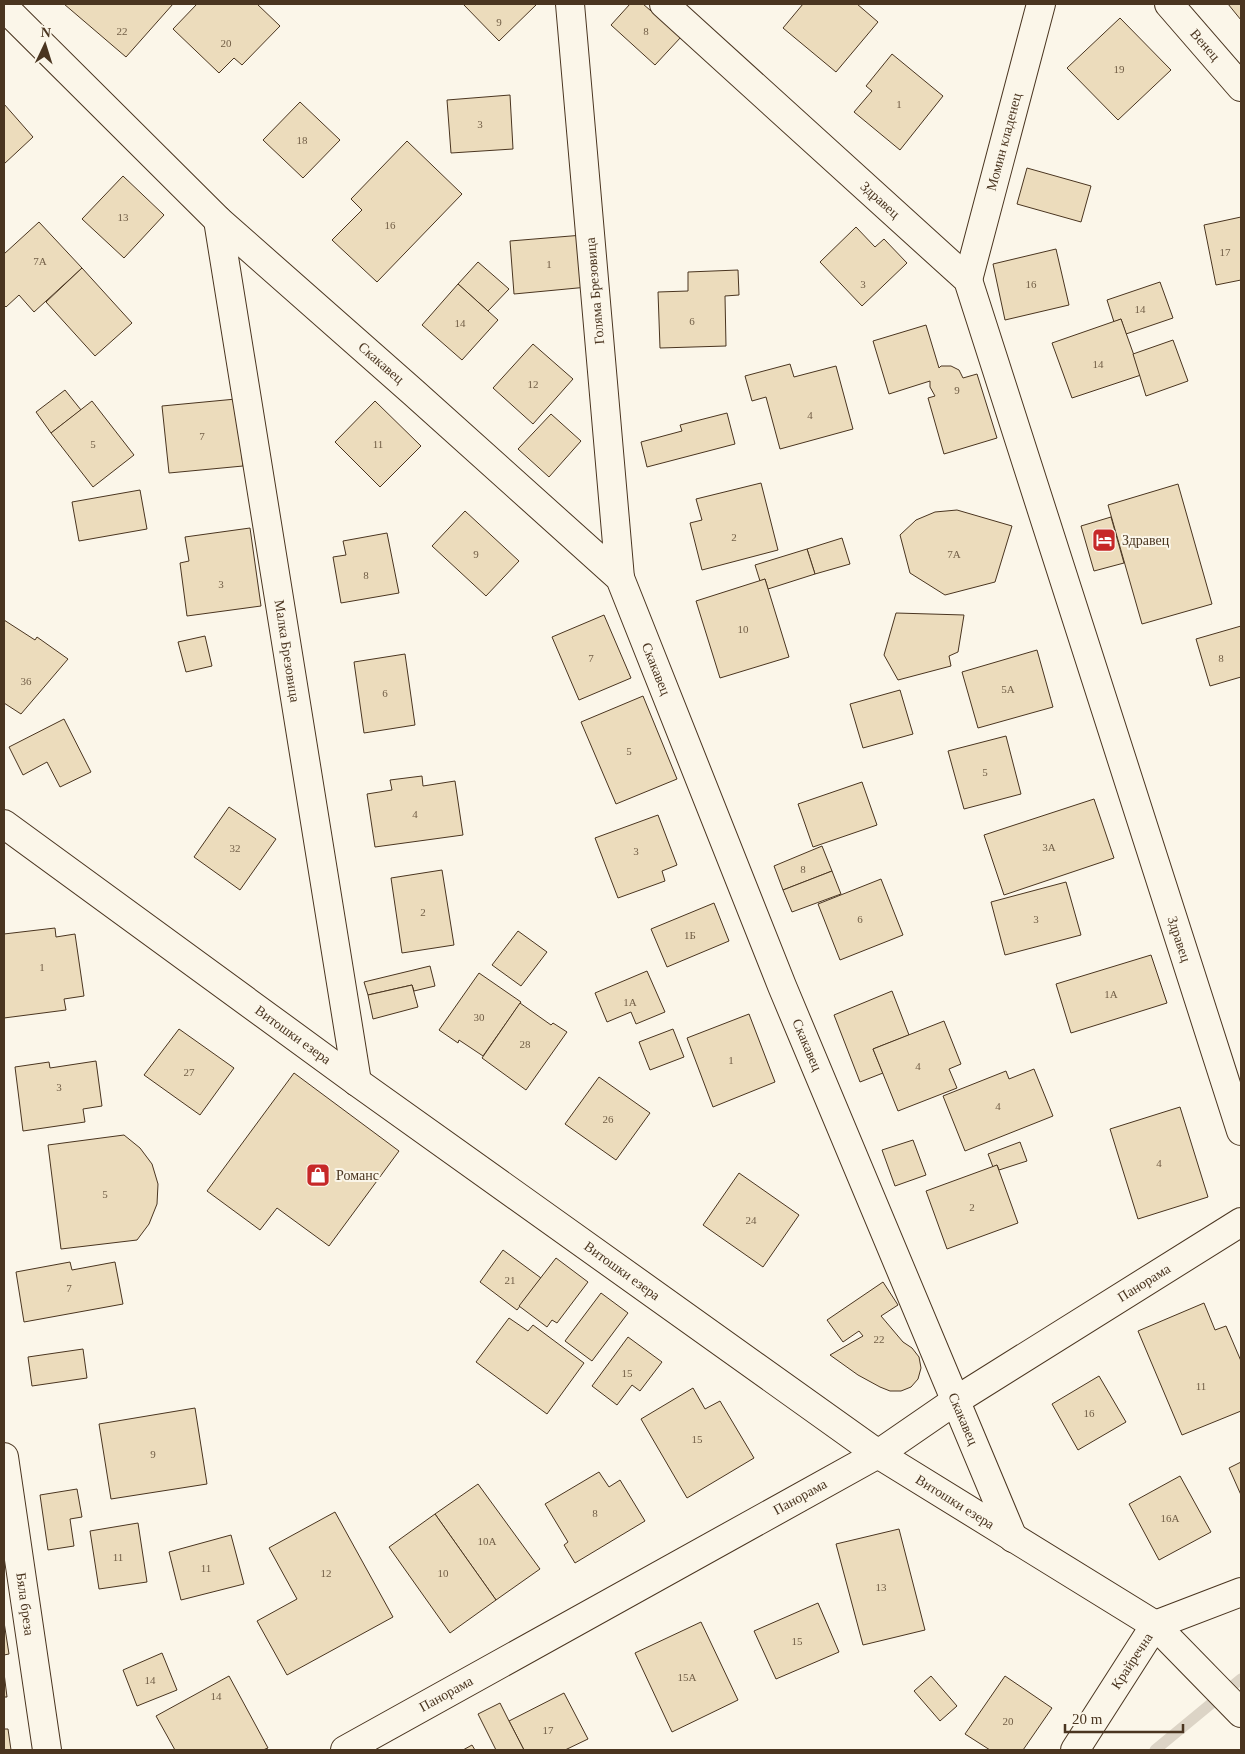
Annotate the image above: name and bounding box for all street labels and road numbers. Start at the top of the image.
street label: Венец [1187,26,1223,64]
street label: Момин кладенец [984,91,1024,193]
street label: Здравец [857,179,903,222]
street label: Голяма Брезовица [583,236,607,345]
street label: Скакавец [355,339,407,387]
street label: Малка Брезовица [271,599,303,704]
street label: Скакавец [639,641,673,698]
street label: Здравец [1165,914,1194,964]
street label: Витошки езера [252,1003,334,1068]
street label: Скакавец [789,1017,825,1074]
street label: Витошки езера [581,1239,663,1304]
street label: Панорама [1115,1261,1174,1305]
street label: Скакавец [945,1391,981,1448]
street label: Витошки езера [913,1472,998,1533]
street label: Панорама [771,1476,830,1518]
street label: Бяла бреза [13,1572,37,1637]
street label: Крайречна [1108,1630,1156,1692]
street label: Панорама [417,1673,476,1715]

